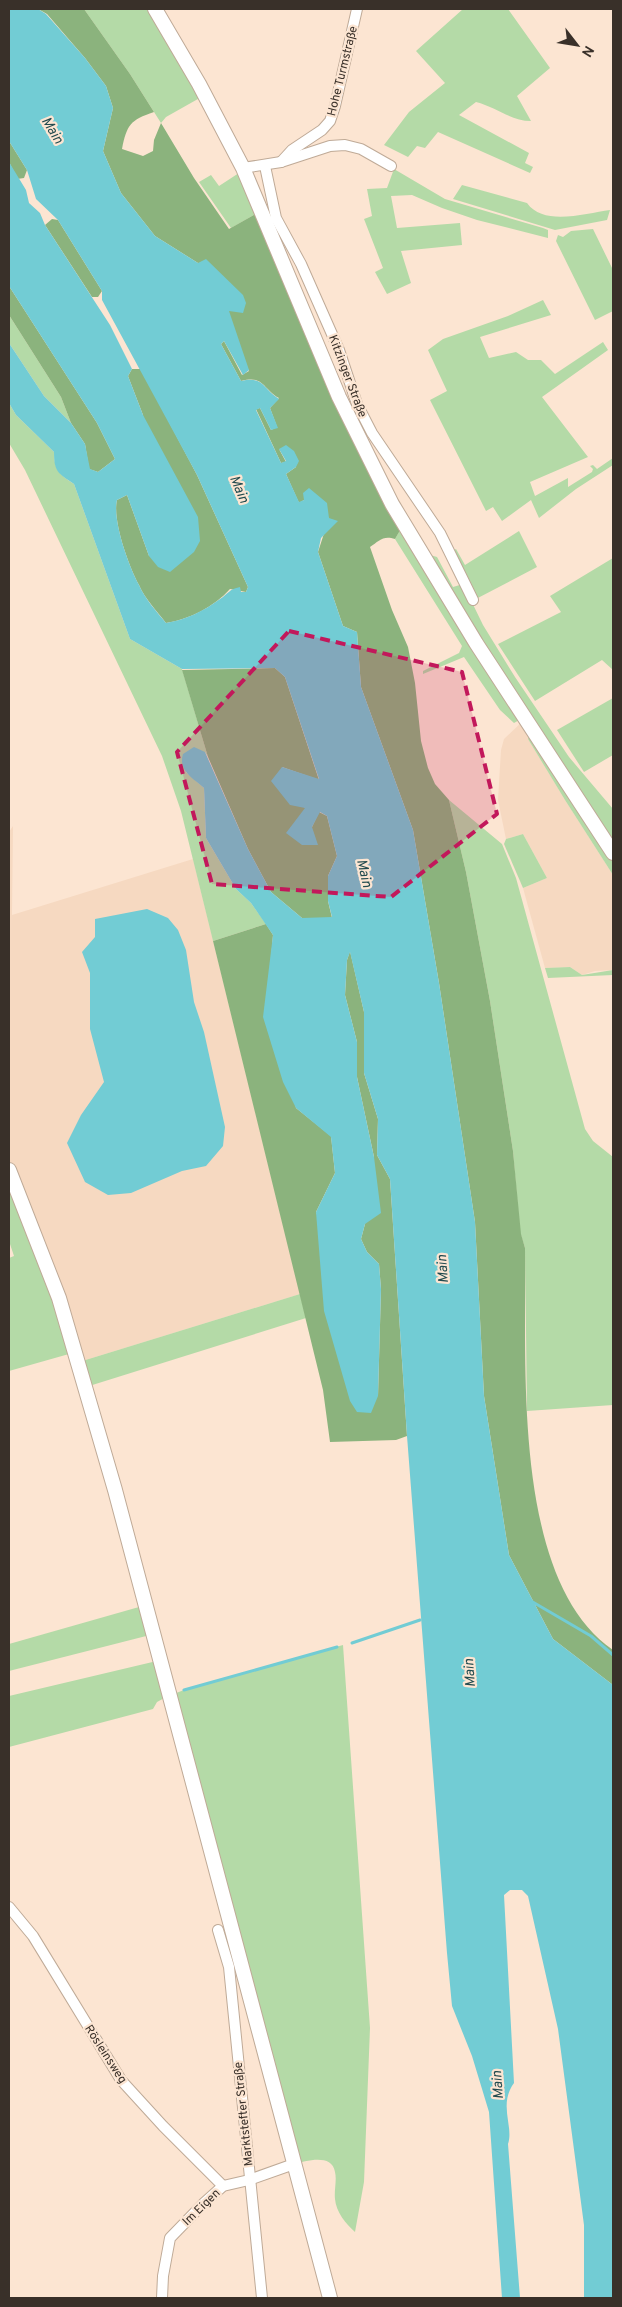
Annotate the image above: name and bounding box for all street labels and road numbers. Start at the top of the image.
street label: Hohe Turmstraße [324,24,362,118]
street label: Kitzinger Straße [324,333,370,420]
street label: Rösleinsweg [80,2022,130,2087]
street label: Marktstefter Straße [231,2061,257,2167]
street label: Im Eigen [179,2186,224,2230]

